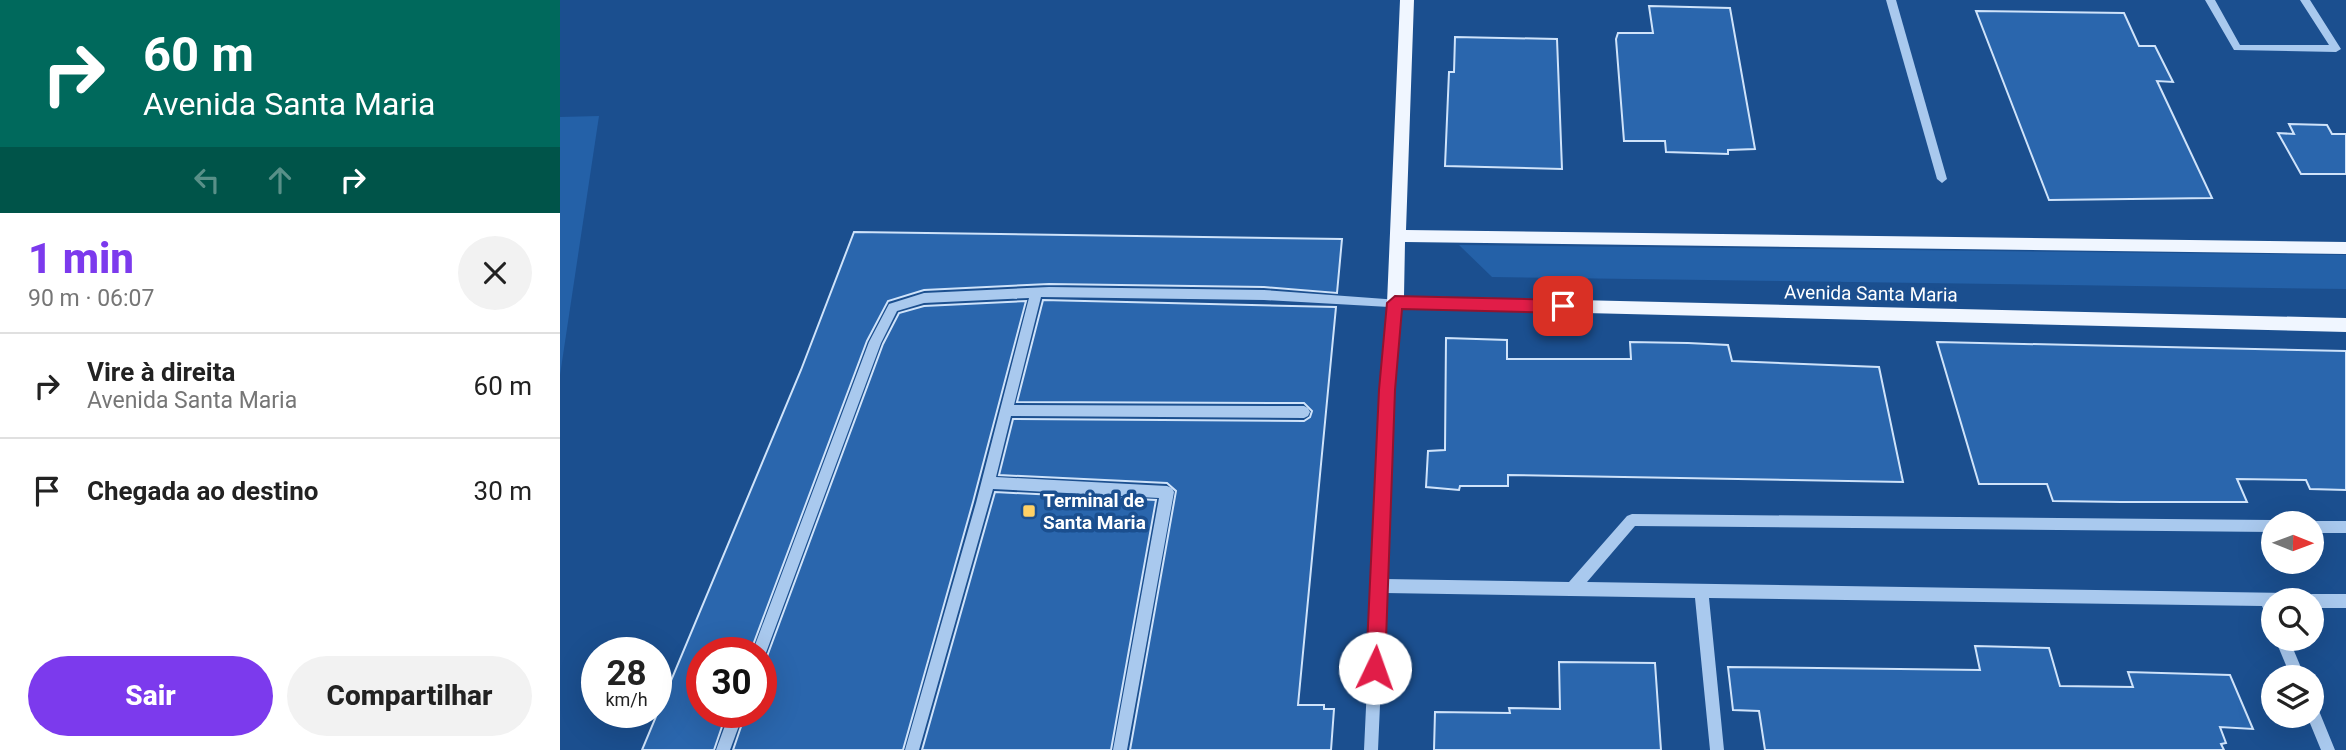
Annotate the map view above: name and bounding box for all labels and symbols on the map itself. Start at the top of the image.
pin [1533,276,1593,336]
street label: Avenida Santa Maria [1784,280,1958,307]
place label: Terminal de Santa Maria [1043,489,1146,534]
marker: Terminal de Santa Maria [1021,503,1037,519]
north arrow [2261,511,2324,574]
position arrow [1338,631,1412,705]
speed limit sign: 30 [686,637,777,728]

